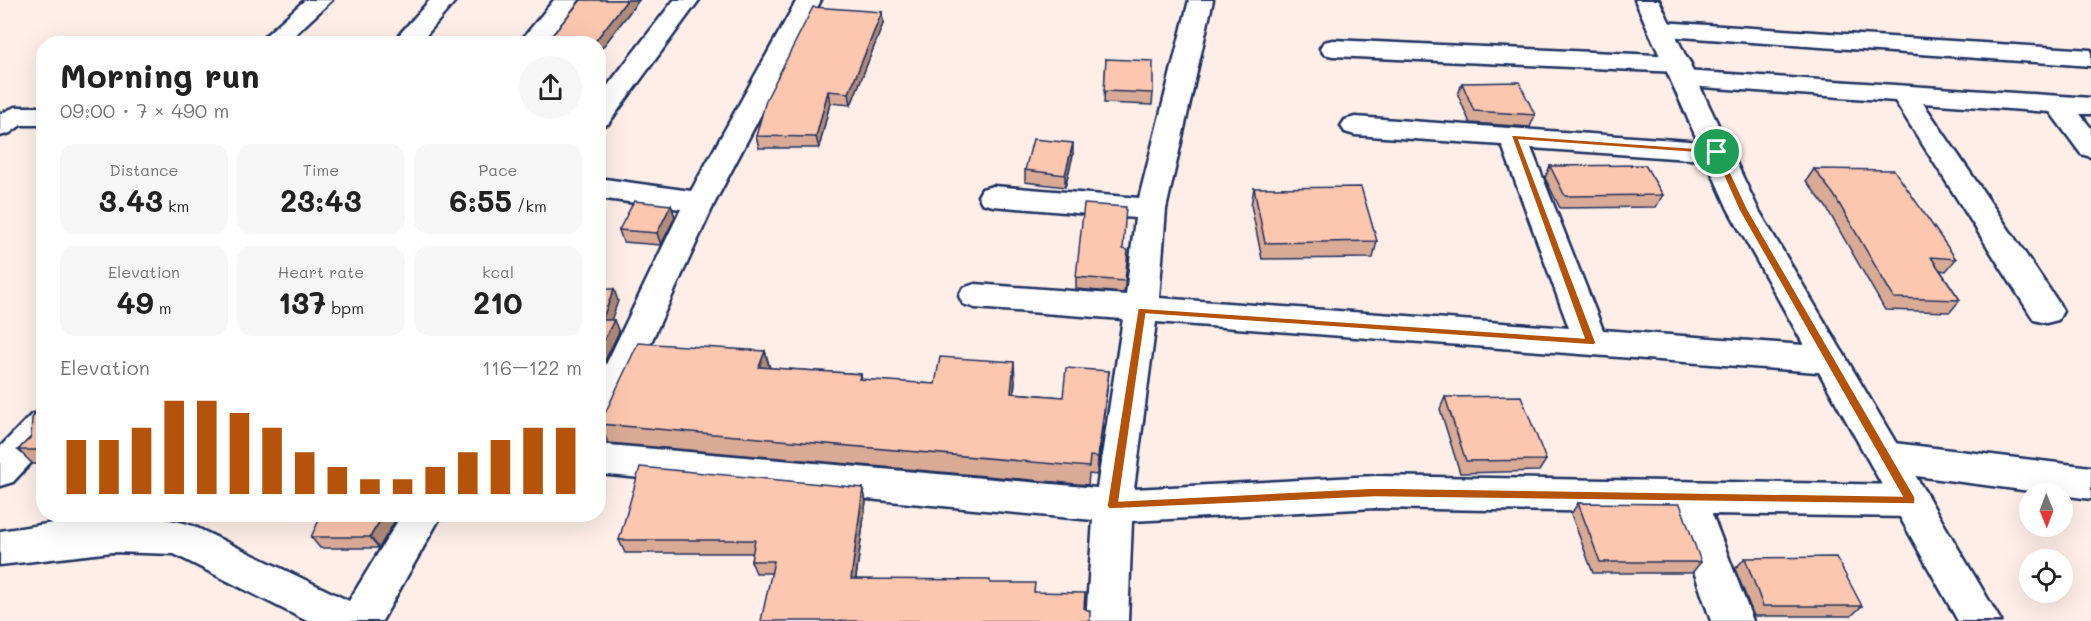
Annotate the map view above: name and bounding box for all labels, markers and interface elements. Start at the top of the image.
text: Morning run [60,53,260,96]
button: share [519,56,582,119]
text: 09:00 · 7 × 490 m [60,97,230,123]
pin [1691,126,1742,177]
icon: arrive [1700,135,1733,168]
text: Distance [110,159,178,180]
text: Time [303,159,339,180]
text: Pace [478,159,518,180]
text: 3.43 [99,180,163,220]
text: 23:43 [280,180,362,220]
text: 6:55 [449,180,512,220]
text: km [163,195,189,216]
text: /km [512,195,547,216]
text: Elevation [108,261,180,282]
text: Heart rate [278,261,364,282]
text: kcal [482,261,514,282]
text: 49 [117,282,154,322]
text: 137 [278,282,326,322]
text: 210 [473,282,523,322]
text: m [154,297,171,318]
text: bpm [326,297,364,318]
text: Elevation [60,354,150,380]
text: 116–122 m [482,354,582,380]
north arrow [2019,483,2073,537]
map controls [2019,483,2073,603]
button: locate [2019,549,2073,603]

